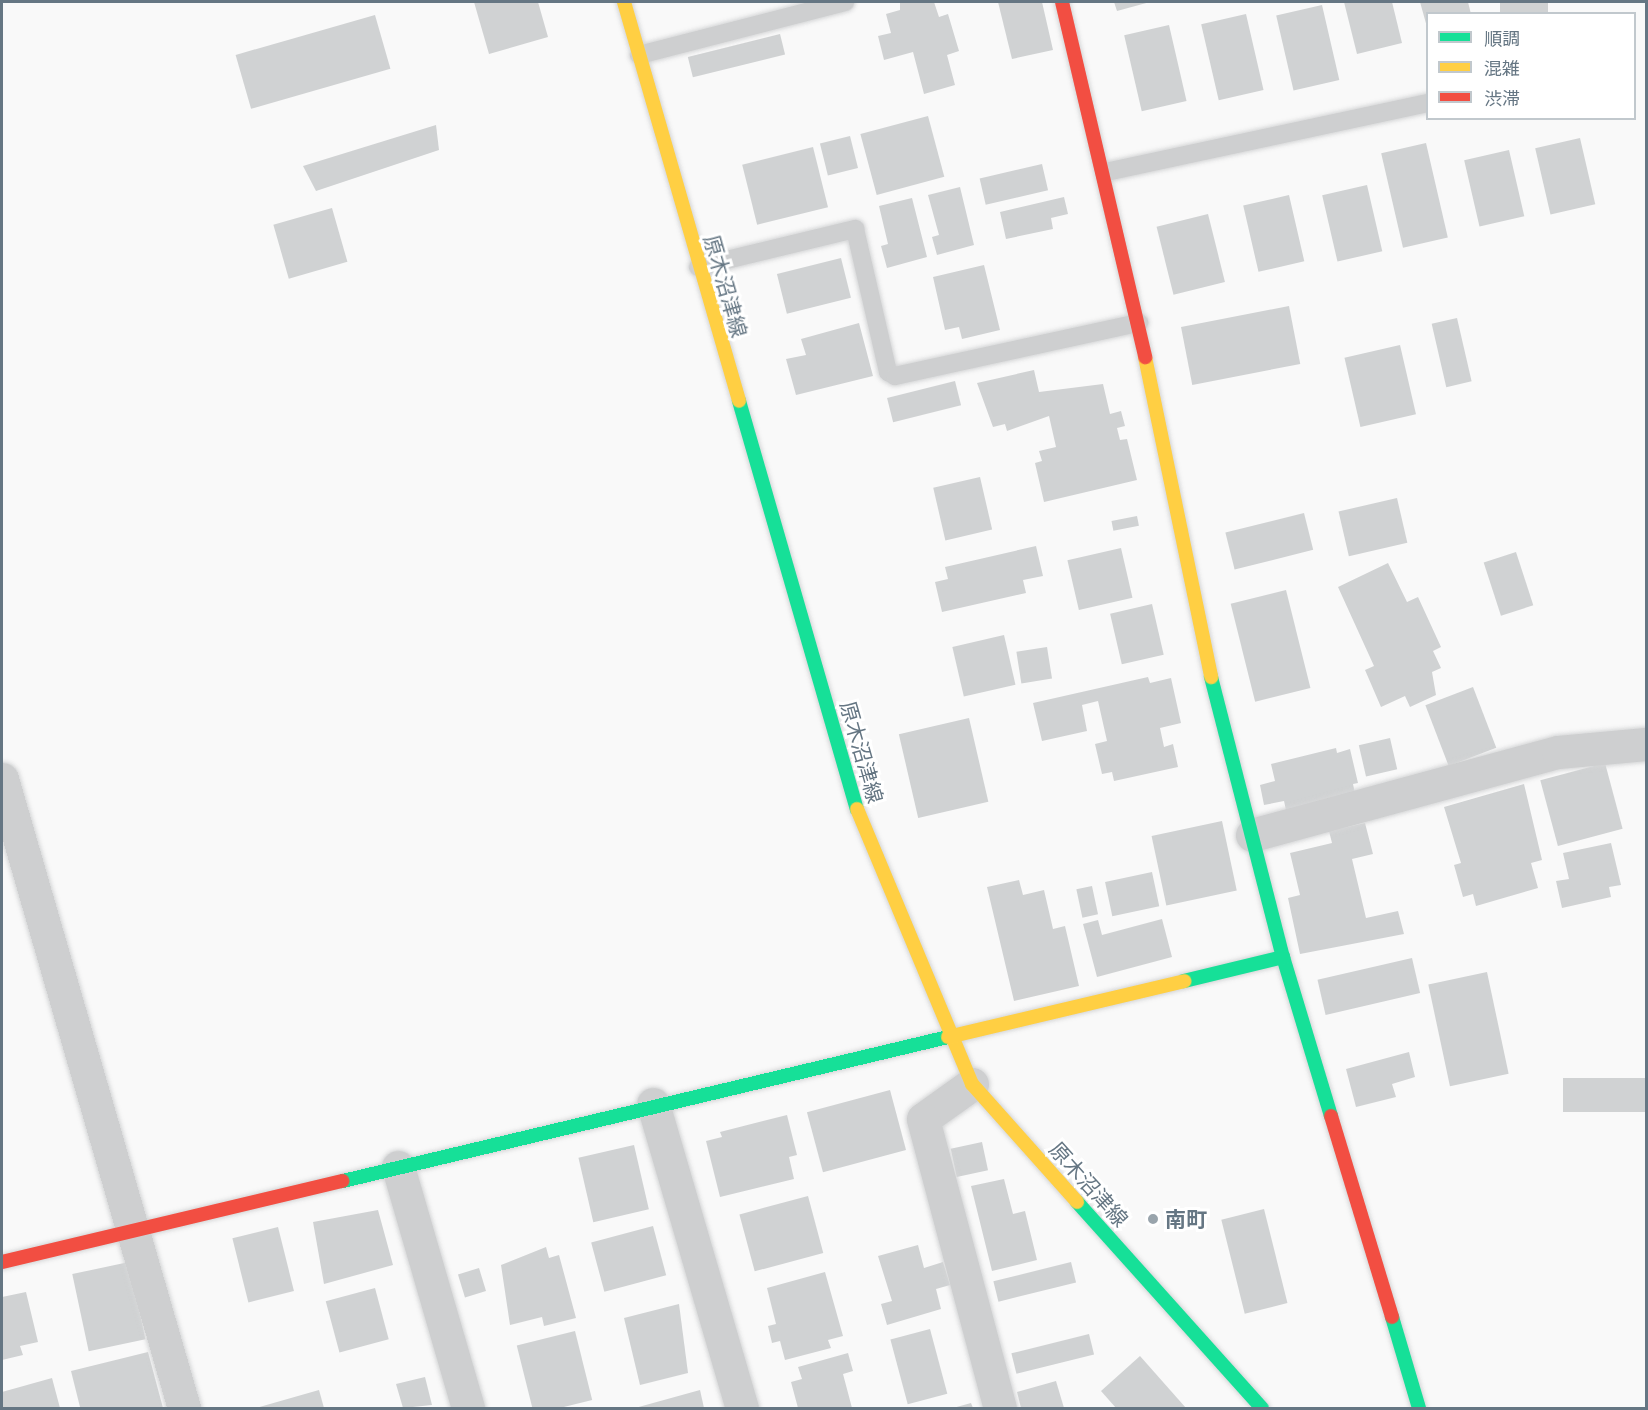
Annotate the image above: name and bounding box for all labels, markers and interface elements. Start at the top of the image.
legend [1426,12,1636,120]
text: 順調 [1484,27,1520,50]
text: 混雑 [1484,57,1520,80]
text: 渋滞 [1484,87,1520,110]
street label: 原木沼津線 [699,232,753,340]
street label: 原木沼津線 [835,698,889,806]
street label: 原木沼津線 [1045,1137,1133,1231]
place label: 南町 [1165,1206,1207,1232]
marker: 南町 [1146,1212,1160,1226]

